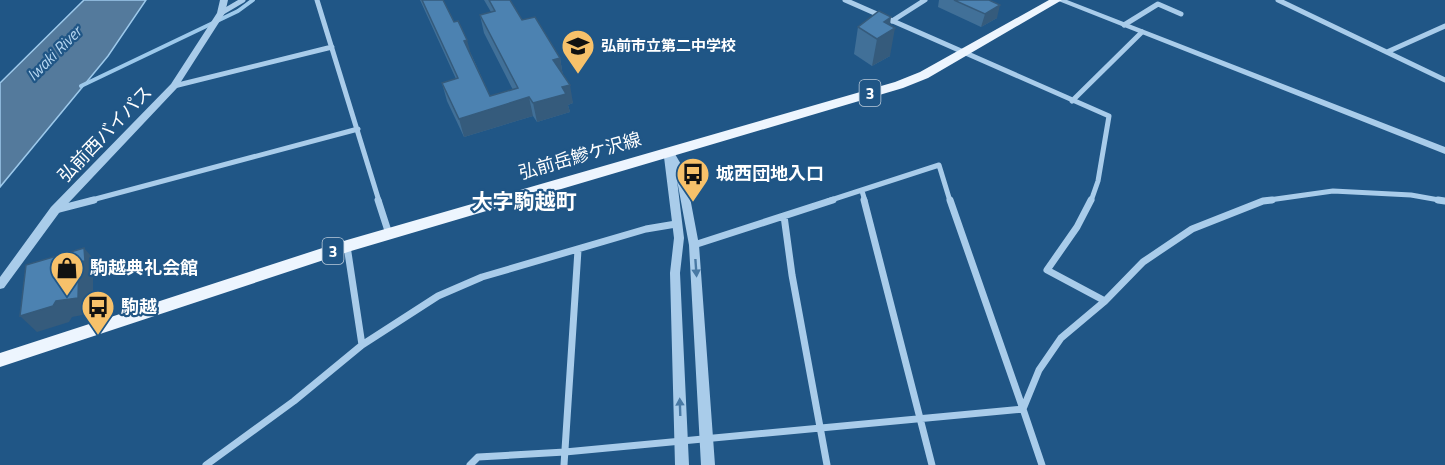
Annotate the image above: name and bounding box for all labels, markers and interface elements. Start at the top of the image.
water label: Iwaki River [21,19,88,86]
school or university icon: 弘前市立第二中学校 [560,28,596,75]
place label: 弘前市立第二中学校 [601,34,736,57]
street label: 弘前西バイパス [51,79,158,188]
road number: 3 [860,80,880,106]
street label: 弘前岳鰺ケ沢線 [516,125,644,186]
bus stop icon: 城西団地入口 [675,156,711,203]
place label: 城西団地入口 [716,160,824,187]
district label: 大字駒越町 [472,185,577,217]
road number: 3 [322,238,344,264]
shop icon: 駒越典礼会館 [49,250,85,297]
place label: 駒越典礼会館 [90,254,198,281]
one-way arrow [691,259,700,278]
bus stop icon: 駒越 [80,289,116,336]
place label: 駒越 [121,293,157,320]
one-way arrow [675,397,684,416]

